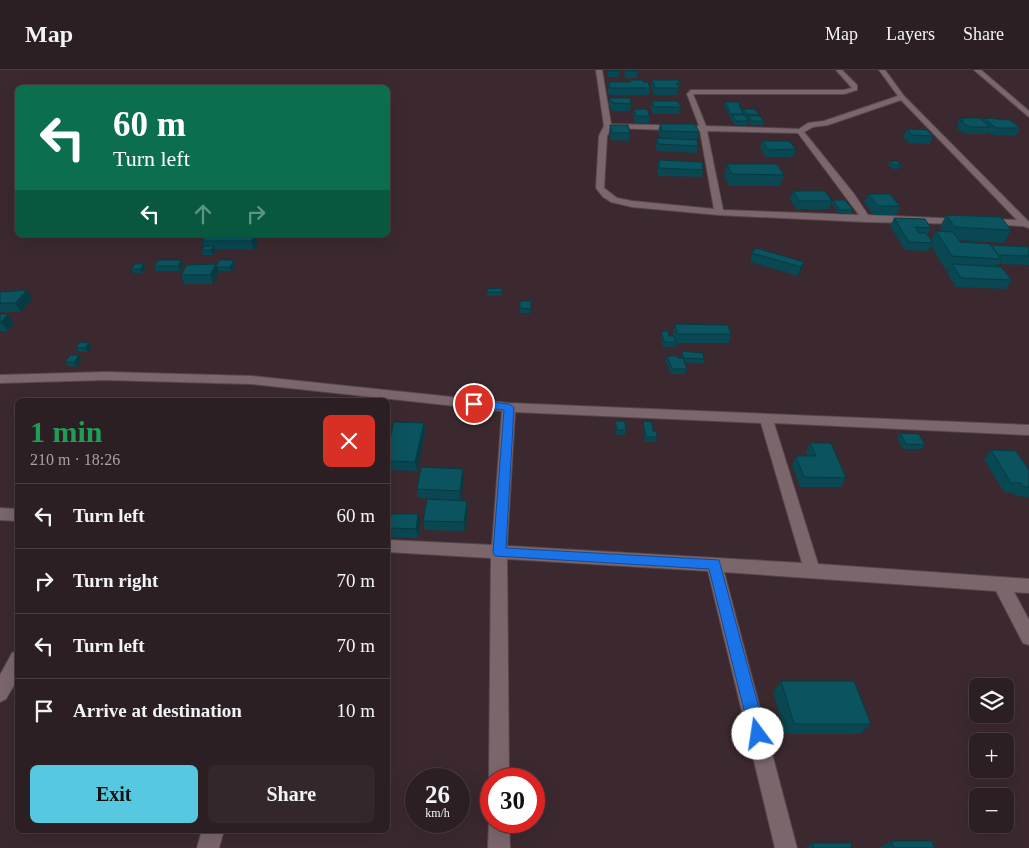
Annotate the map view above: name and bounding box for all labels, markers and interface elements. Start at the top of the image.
text: Map [25,21,73,47]
text: Map [825,24,858,44]
text: Layers [886,24,935,44]
text: Share [963,24,1004,44]
icon: left [30,105,95,170]
text: 60 m [113,105,186,144]
text: Turn left [113,146,190,171]
icon: left [136,200,164,228]
icon: ahead [189,200,217,228]
icon: right [242,200,270,228]
pin [453,383,495,425]
icon: arrive [460,390,488,418]
text: 1 min [30,415,103,448]
button: close [323,415,375,467]
text: 210 m · 18:26 [30,451,120,468]
icon: left [30,502,58,530]
text: Turn left [73,505,145,526]
text: 60 m [336,505,375,526]
icon: right [30,567,58,595]
text: Turn right [73,570,158,591]
text: 70 m [336,570,375,591]
icon: left [30,632,58,660]
text: Turn left [73,635,145,656]
text: 70 m [336,635,375,656]
map controls [969,678,1014,833]
button: layers [969,678,1014,723]
icon: arrive [30,697,58,725]
text: Arrive at destination [73,700,242,721]
text: 10 m [336,700,375,721]
position arrow [731,707,783,759]
button: + [969,733,1014,778]
button: Exit [30,765,198,823]
button: Share [208,765,375,823]
speed limit sign: 30 [480,768,545,833]
text: 26 [425,781,450,808]
button: − [969,788,1014,833]
text: km/h [425,806,450,820]

